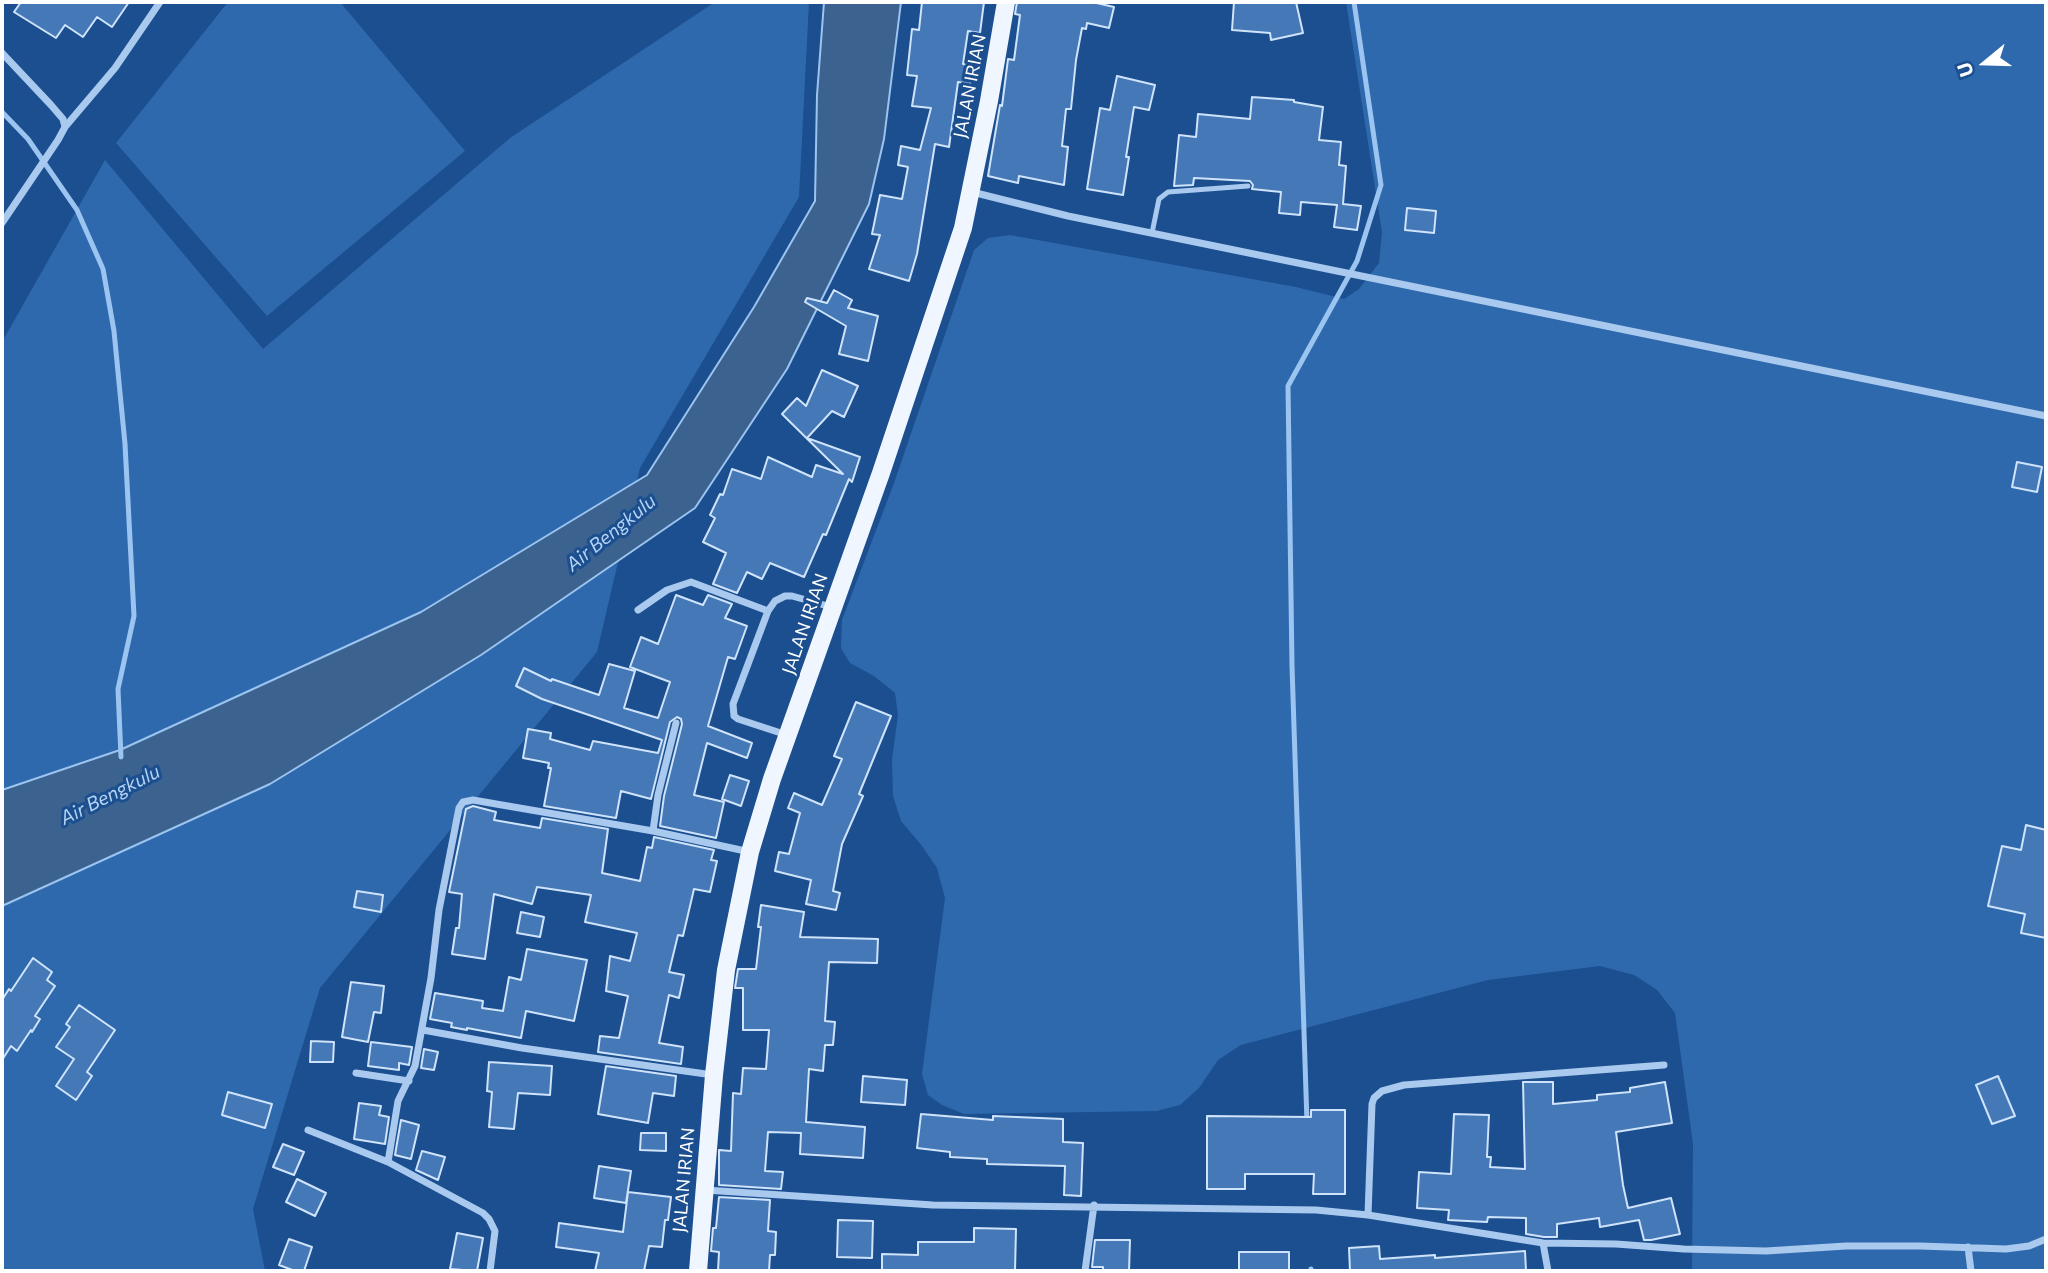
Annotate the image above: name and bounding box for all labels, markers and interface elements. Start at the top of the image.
north arrow [1950,28,2020,98]
street label: JALAN IRIAN [949,32,991,140]
text: U [1952,60,1978,80]
water label: Air Bengkulu [561,490,661,576]
street label: JALAN IRIAN [778,571,832,677]
water label: Air Bengkulu [56,760,164,830]
street label: JALAN IRIAN [669,1127,699,1233]

